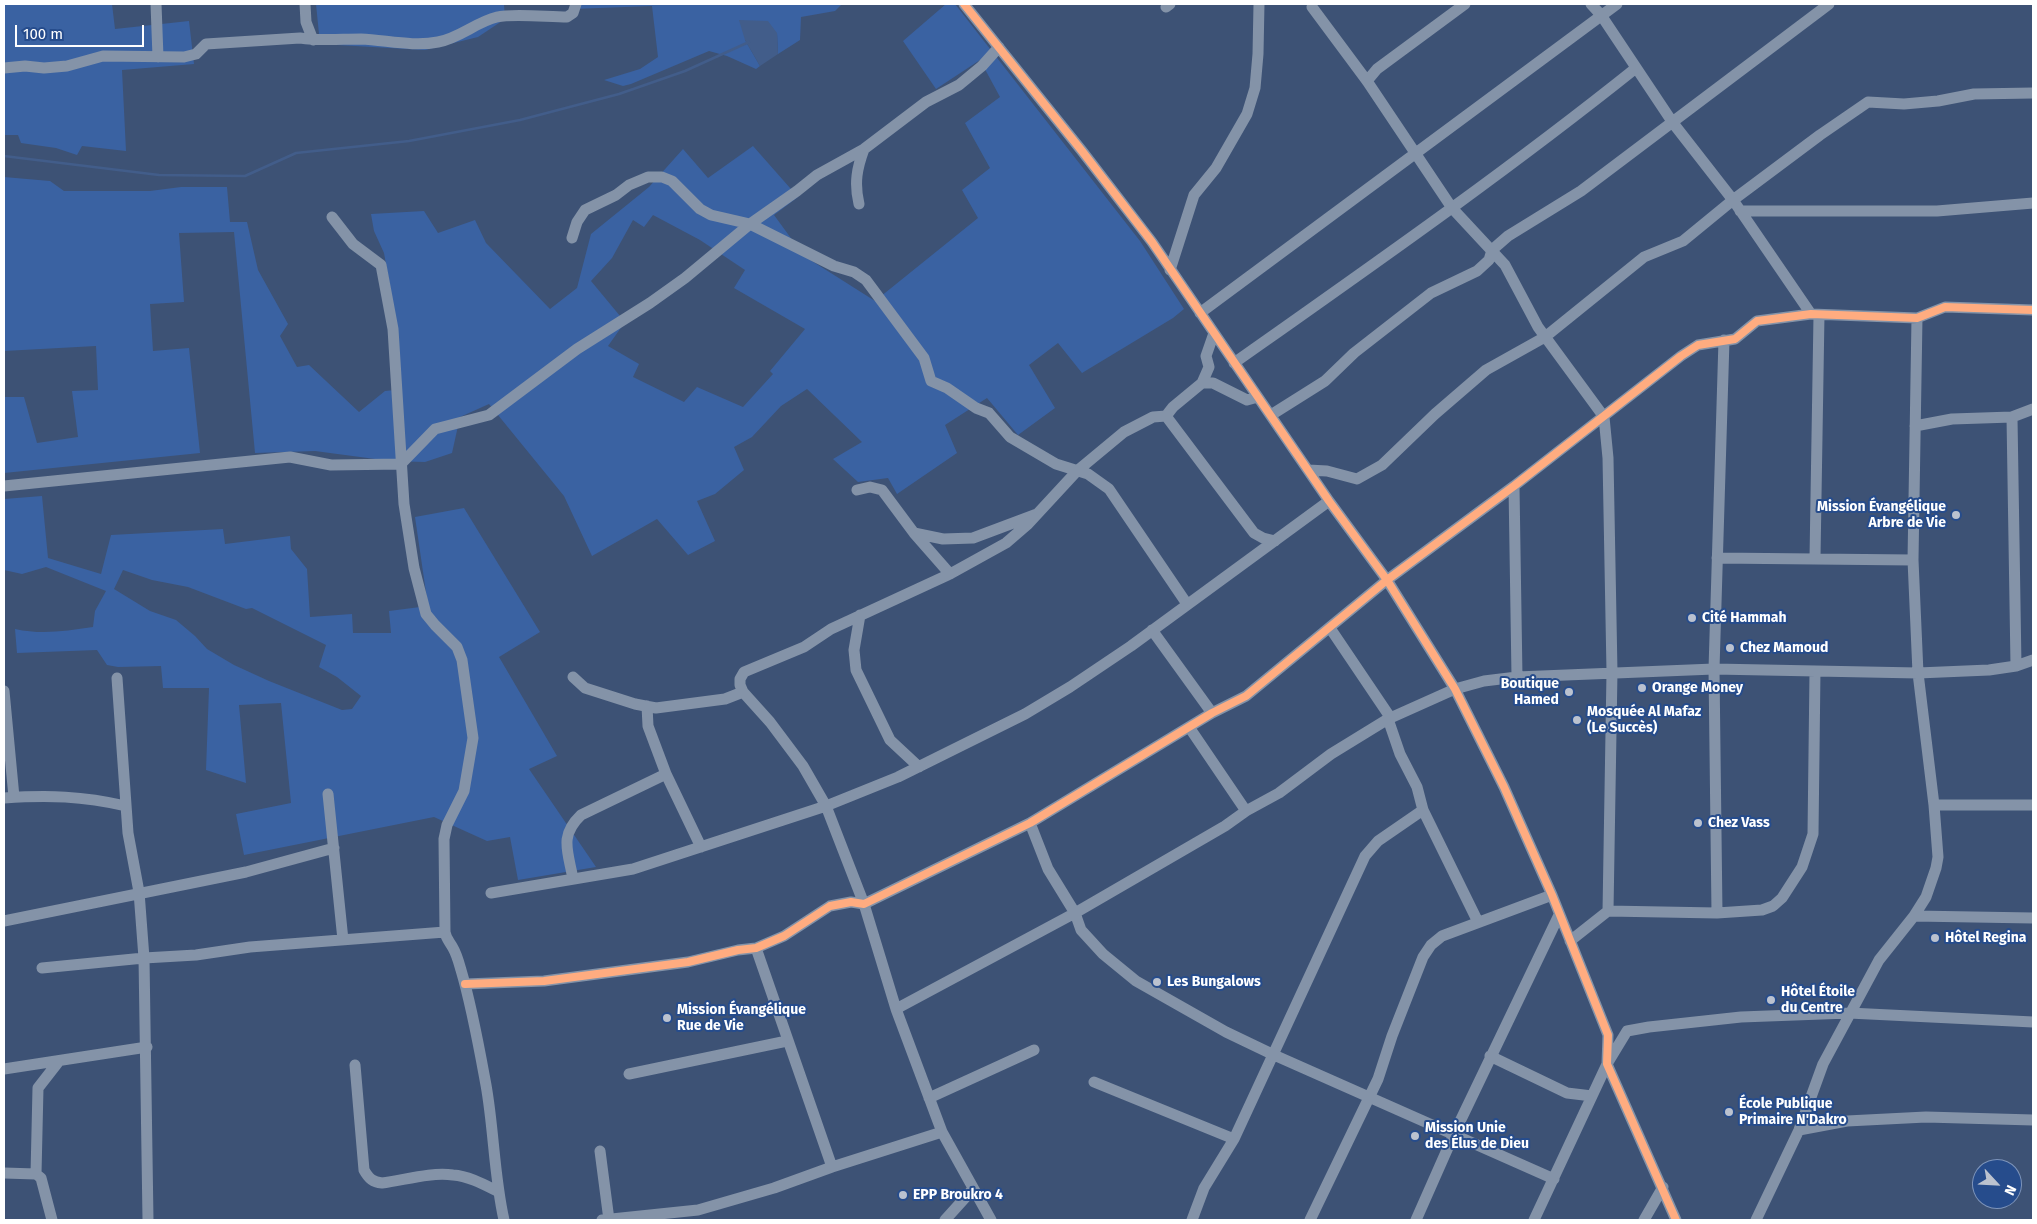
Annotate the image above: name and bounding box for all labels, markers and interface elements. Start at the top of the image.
scale bar [18,15,146,47]
text: 100 m [23,25,63,43]
place label: Mission Évangélique Arbre de Vie [1817,499,1946,532]
marker: Mission Évangélique Arbre de Vie [1950,509,1962,521]
place label: Cité Hammah [1702,610,1787,626]
marker: Cité Hammah [1686,612,1698,624]
place label: Chez Mamoud [1740,640,1828,656]
marker: Chez Mamoud [1724,642,1736,654]
place label: Boutique Hamed [1501,676,1559,709]
place label: Orange Money [1652,680,1743,696]
marker: Orange Money [1636,682,1648,694]
marker: Boutique Hamed [1563,686,1575,698]
place label: Mosquée Al Mafaz (Le Succès) [1587,704,1701,736]
marker: Mosquée Al Mafaz (Le Succès) [1571,714,1583,726]
place label: Chez Vass [1708,815,1770,831]
marker: Chez Vass [1692,817,1704,829]
place label: Hôtel Regina [1945,930,2026,946]
marker: Hôtel Regina [1929,932,1941,944]
place label: Les Bungalows [1167,974,1261,990]
marker: Les Bungalows [1151,976,1163,988]
place label: Hôtel Étoile du Centre [1781,984,1855,1016]
marker: Hôtel Étoile du Centre [1765,994,1777,1006]
place label: Mission Évangélique Rue de Vie [677,1002,806,1034]
marker: Mission Évangélique Rue de Vie [661,1012,673,1024]
place label: École Publique Primaire N'Dakro [1739,1096,1847,1128]
marker: École Publique Primaire N'Dakro [1723,1106,1735,1118]
place label: Mission Unie des Élus de Dieu [1425,1120,1529,1152]
marker: Mission Unie des Élus de Dieu [1409,1130,1421,1142]
north arrow [1972,1159,2022,1209]
text: N [2000,1182,2020,1198]
place label: EPP Broukro 4 [913,1187,1003,1203]
marker: EPP Broukro 4 [897,1189,909,1201]

